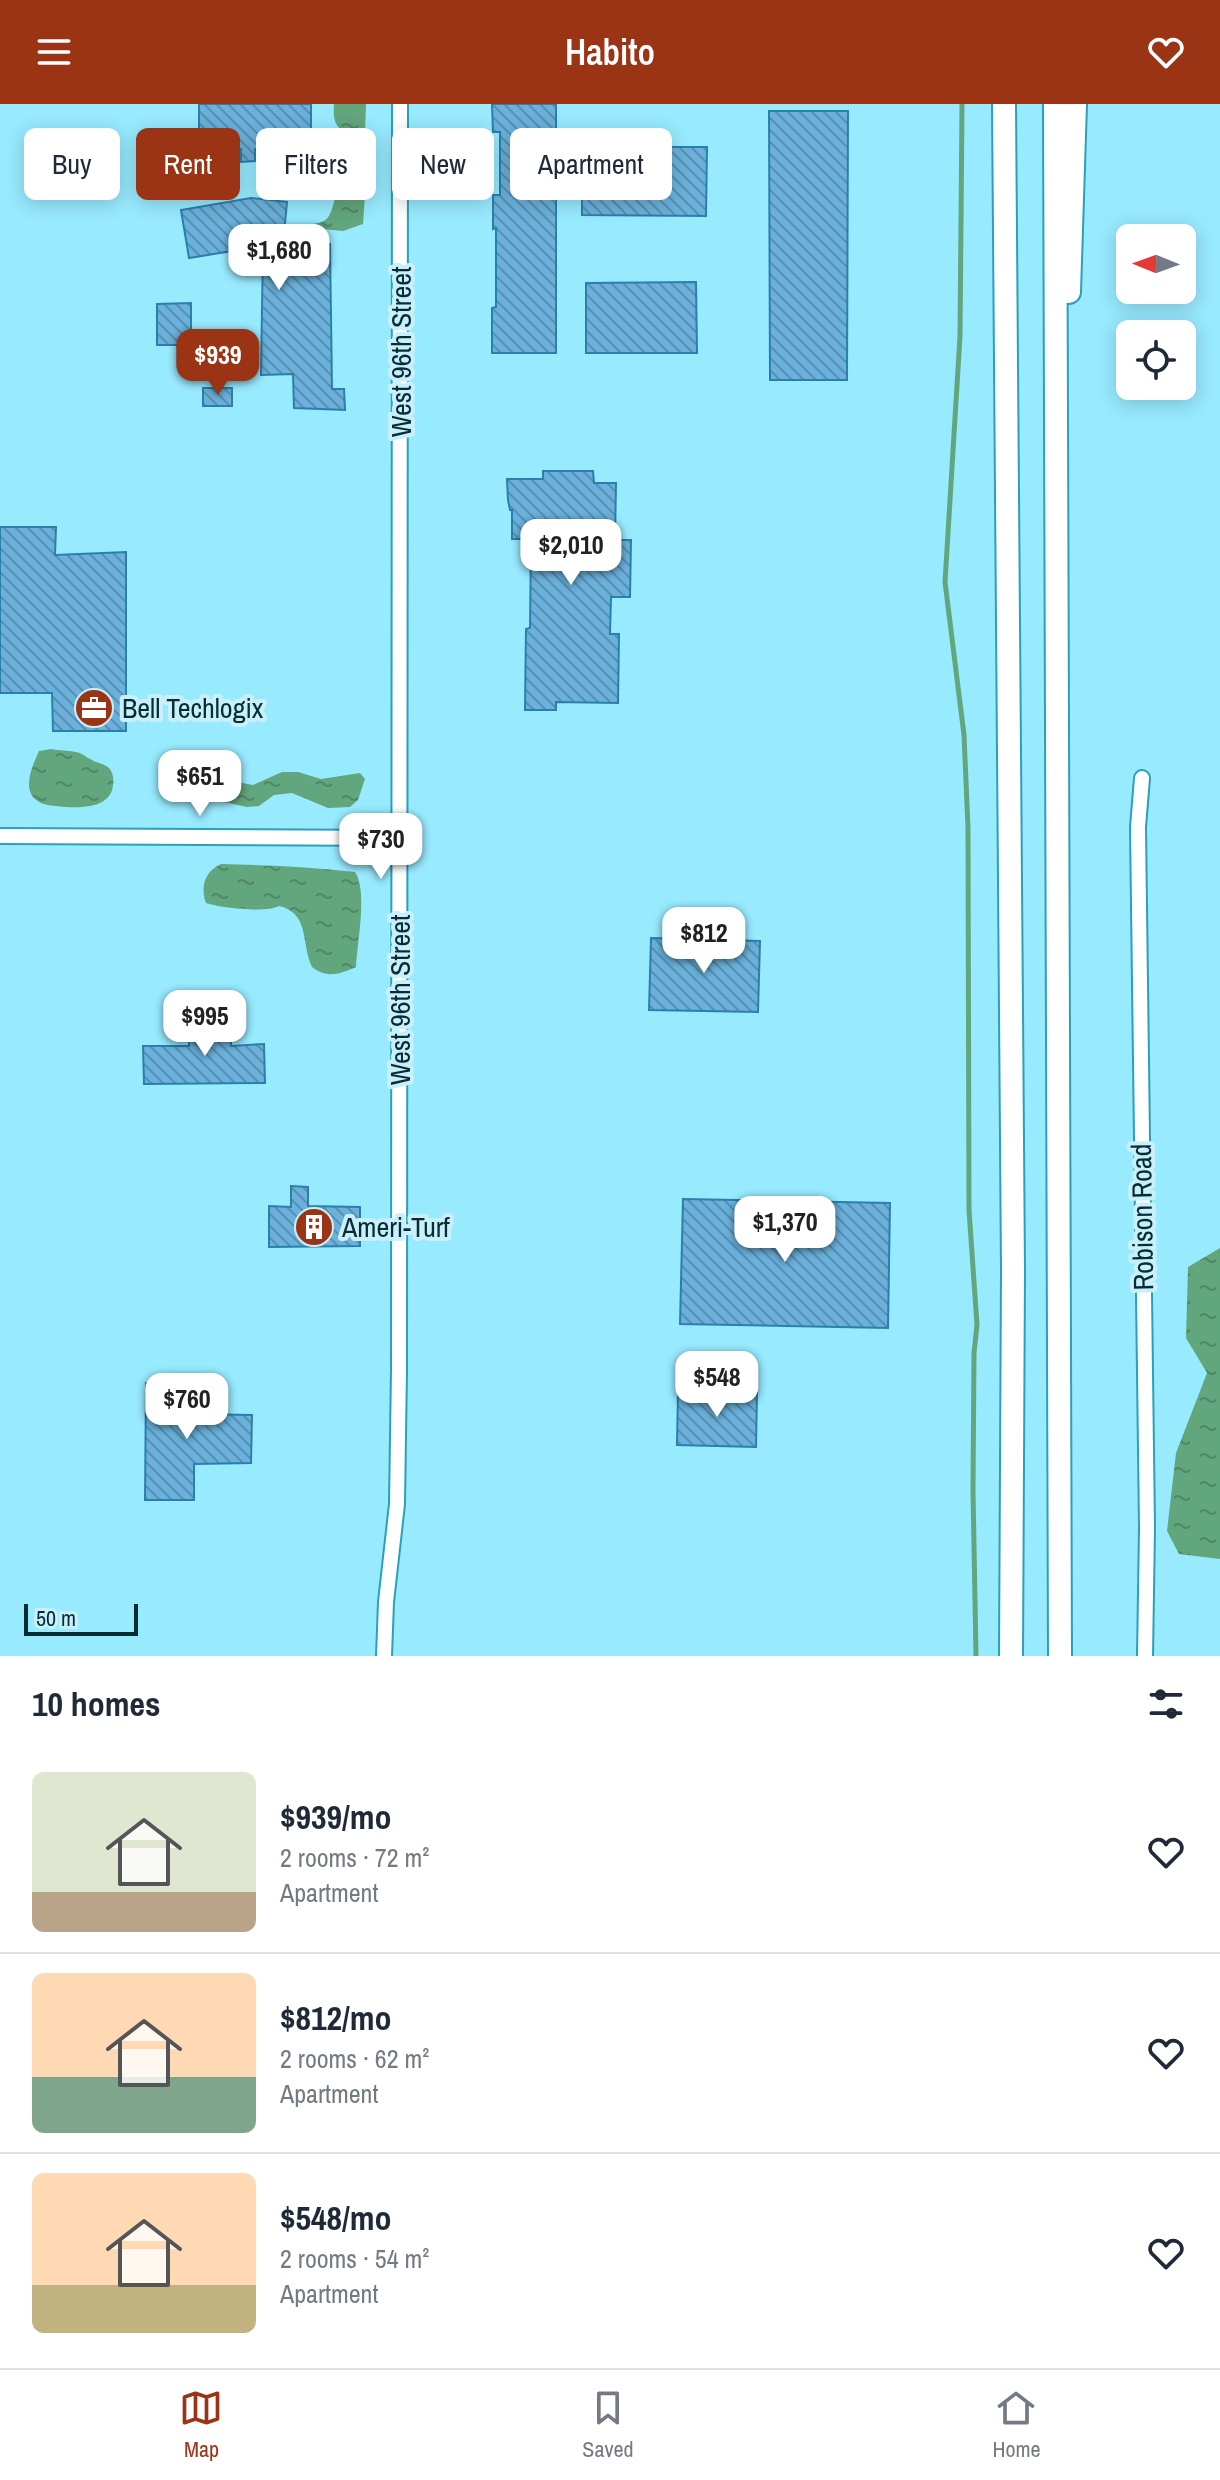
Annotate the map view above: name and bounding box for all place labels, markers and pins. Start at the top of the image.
pin: $1,680 [214,224,344,292]
pin: $939 [171,329,265,397]
pin: $2,010 [506,519,636,587]
office icon: Bell Techlogix [73,687,115,729]
place label: Bell Techlogix [122,689,264,727]
pin: $651 [153,750,247,818]
pin: $730 [334,813,428,881]
pin: $812 [657,907,751,975]
pin: $995 [158,990,252,1058]
pin: $1,370 [720,1196,850,1264]
building icon: Ameri-Turf [293,1206,335,1248]
place label: Ameri-Turf [341,1208,450,1246]
pin: $548 [670,1351,764,1419]
pin: $760 [140,1373,234,1441]

